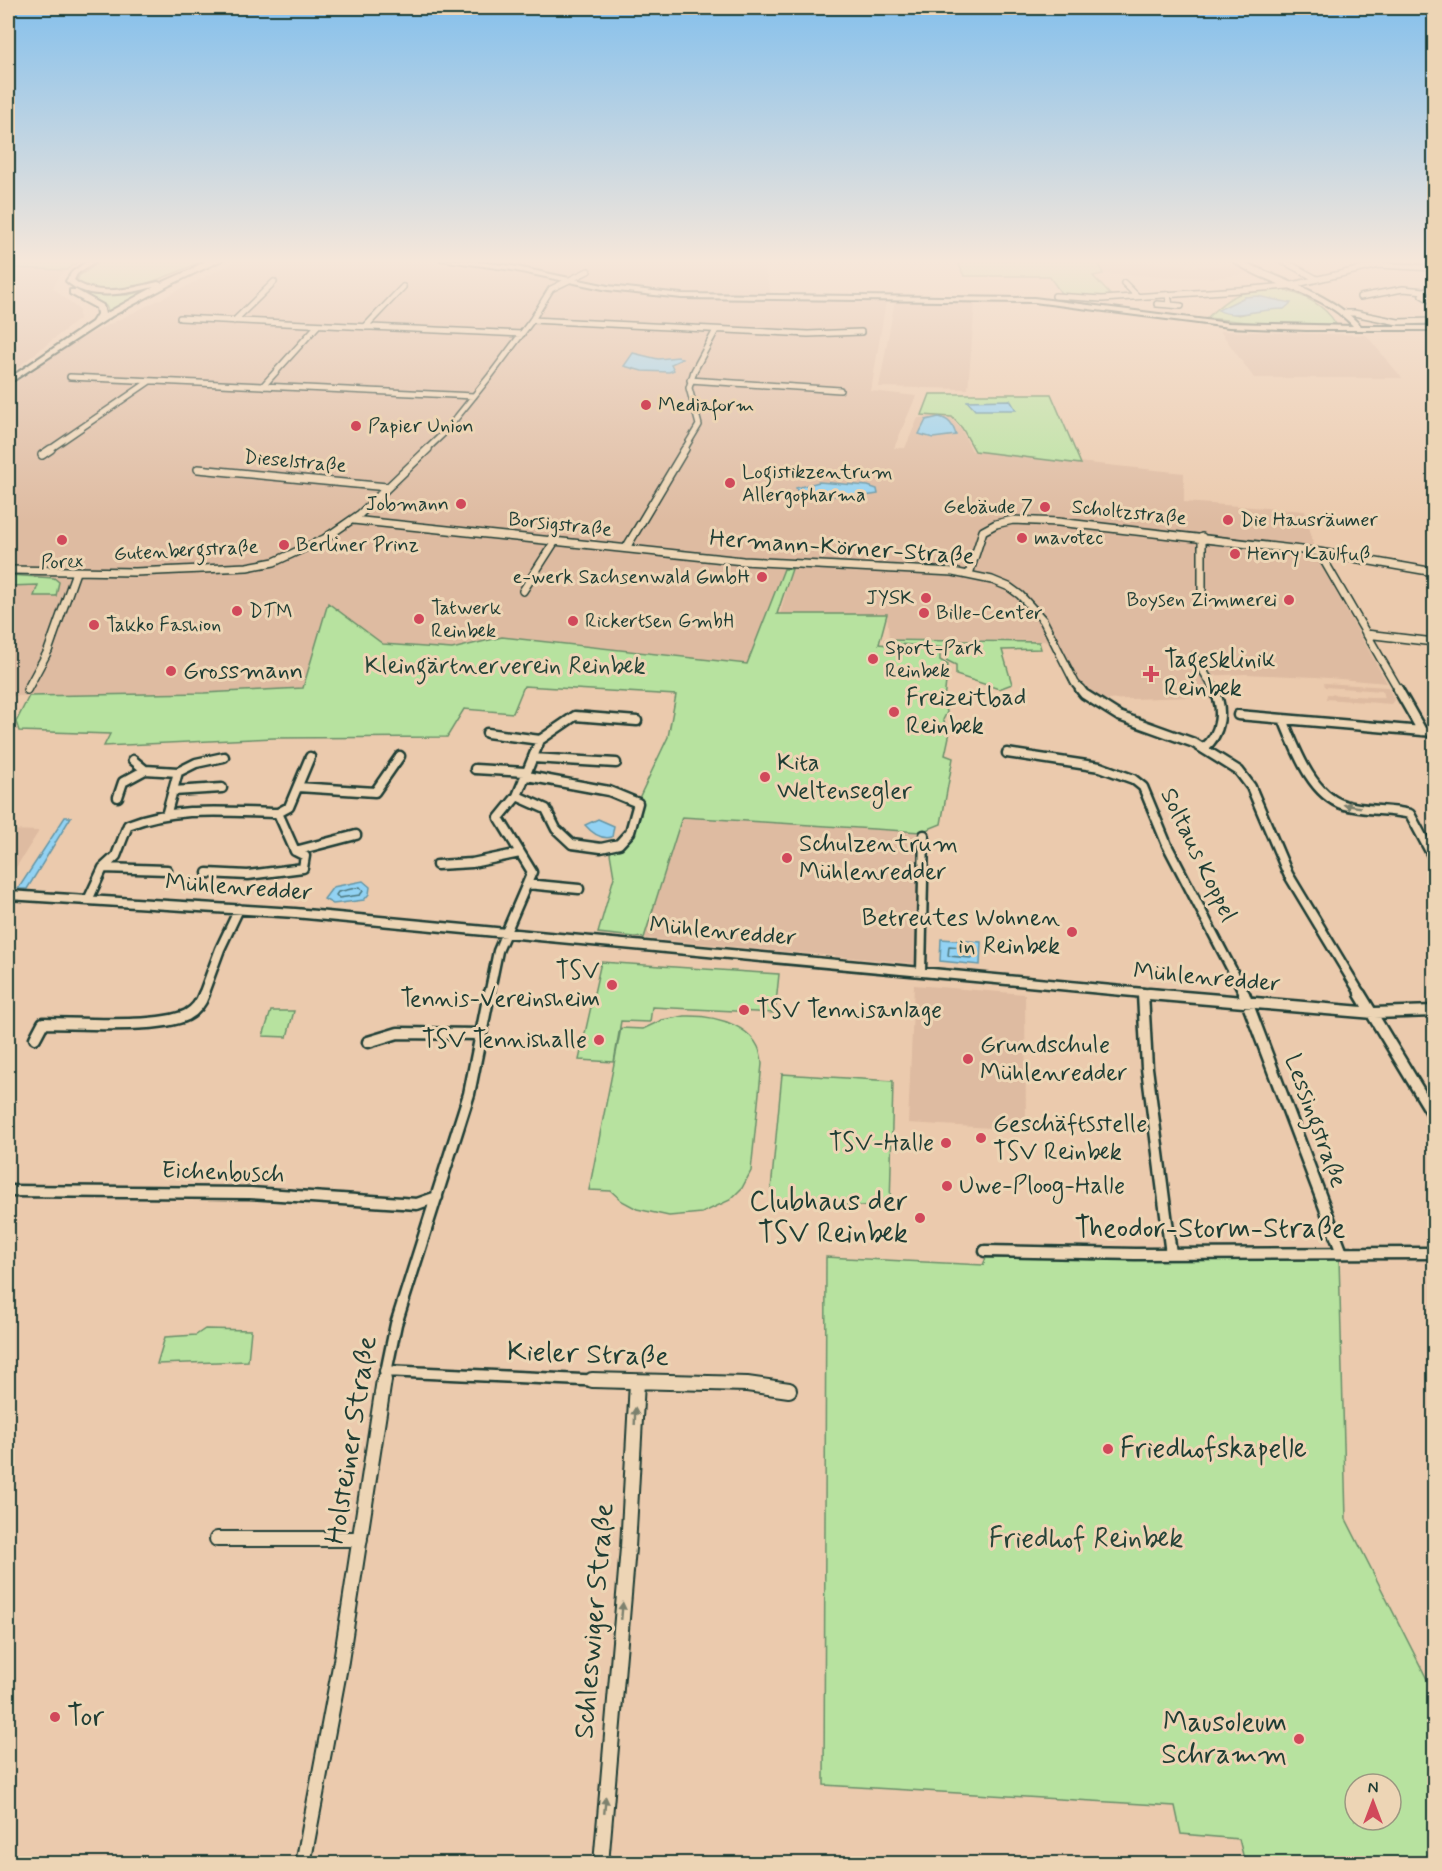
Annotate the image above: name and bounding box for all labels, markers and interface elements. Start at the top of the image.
place label: Mediaform [658,392,754,421]
marker: Mediaform [639,398,653,412]
place label: Papier Union [368,413,474,440]
marker: Papier Union [349,419,363,433]
street label: Dieselstraße [243,444,348,480]
place label: Logistikzentrum Allergopharma [742,459,893,509]
marker: Logistikzentrum Allergopharma [723,476,737,490]
place label: Jobmann [366,491,449,518]
place label: Gebäude 7 [943,494,1033,521]
street label: Scholtzstraße [1070,494,1188,532]
marker: Jobmann [454,497,468,511]
marker: Gebäude 7 [1038,500,1052,514]
street label: Borsigstraße [507,506,613,544]
place label: Die Hausräumer [1240,507,1378,534]
marker: Die Hausräumer [1221,513,1235,527]
street label: Hermann-Körner-Straße [708,523,976,573]
place label: mavotec [1034,525,1103,552]
marker: mavotec [1015,531,1029,545]
place label: Berliner Prinz [296,532,419,559]
marker: Porex [55,533,69,547]
street label: Gutenbergstraße [113,534,259,570]
marker: Berliner Prinz [277,538,291,552]
place label: Henry Kaulfuß [1247,541,1370,568]
marker: Henry Kaulfuß [1228,547,1242,561]
place label: Porex [41,549,83,576]
place label: e-werk Sachsenwald GmbH [512,564,750,591]
marker: e-werk Sachsenwald GmbH [755,570,769,584]
place label: JYSK [866,585,914,612]
place label: Boysen Zimmerei [1127,587,1277,614]
marker: JYSK [919,591,933,605]
marker: Boysen Zimmerei [1282,593,1296,607]
place label: Tatwerk Reinbek [431,595,501,645]
place label: DTM [249,598,293,625]
place label: Bille-Center [936,600,1043,627]
marker: DTM [230,604,244,618]
marker: Bille-Center [917,606,931,620]
place label: Rickertsen GmbH [585,608,734,635]
place label: Takko Fashion [106,612,221,639]
marker: Tatwerk Reinbek [412,612,426,626]
marker: Rickertsen GmbH [566,614,580,628]
marker: Takko Fashion [87,618,101,632]
place label: Sport-Park Reinbek [885,635,983,685]
place label: Tagesklinik Reinbek [1164,645,1276,704]
park label: Kleingärtnerverein Reinbek [364,651,646,685]
marker: Sport-Park Reinbek [866,652,880,666]
place label: Grossmann [183,656,303,687]
marker: Grossmann [164,664,178,678]
marker: Tagesklinik Reinbek [1142,665,1160,683]
place label: Freizeitbad Reinbek [906,683,1026,742]
marker: Freizeitbad Reinbek [887,705,901,719]
place label: Kita Weltensegler [777,748,912,809]
marker: Kita Weltensegler [758,770,772,784]
street label: Soltaus Koppel [1152,783,1244,927]
one-way arrow [1342,802,1361,811]
place label: Schulzentrum Mühlenredder [799,829,958,888]
marker: Schulzentrum Mühlenredder [780,851,794,865]
street label: Mühlenredder [164,867,314,909]
place label: Betreutes Wohnen in Reinbek [862,903,1060,962]
street label: Mühlenredder [648,910,798,954]
marker: Betreutes Wohnen in Reinbek [1065,925,1079,939]
place label: TSV Tennis-Vereinsheim [400,956,600,1015]
street label: Mühlenredder [1132,956,1282,1000]
marker: TSV Tennis-Vereinsheim [605,978,619,992]
place label: TSV Tennisanlage [756,995,942,1026]
marker: TSV Tennisanlage [737,1003,751,1017]
place label: TSV Tennishalle [422,1025,587,1056]
place label: Grundschule Mühlenredder [980,1030,1128,1089]
marker: TSV Tennishalle [592,1033,606,1047]
street label: Lessingstraße [1274,1050,1354,1193]
marker: Grundschule Mühlenredder [961,1052,975,1066]
place label: Geschäftsstelle TSV Reinbek [993,1109,1147,1168]
place label: TSV-Halle [829,1128,934,1159]
marker: Geschäftsstelle TSV Reinbek [974,1131,988,1145]
marker: TSV-Halle [939,1136,953,1150]
street label: Eichenbusch [161,1155,285,1191]
place label: Uwe-Ploog-Halle [959,1171,1125,1204]
marker: Uwe-Ploog-Halle [940,1179,954,1193]
place label: Clubhaus der TSV Reinbek [749,1184,908,1253]
marker: Clubhaus der TSV Reinbek [913,1211,927,1225]
street label: Theodor-Storm-Straße [1074,1211,1346,1248]
street label: Holsteiner Straße [317,1333,387,1547]
street label: Kieler Straße [506,1334,670,1376]
one-way arrow [631,1407,640,1426]
place label: Friedhofskapelle [1120,1431,1307,1468]
marker: Friedhofskapelle [1101,1442,1115,1456]
street label: Schleswiger Straße [566,1502,624,1740]
park label: Friedhof Reinbek [989,1521,1183,1558]
one-way arrow [617,1601,627,1620]
place label: Tor [67,1699,104,1736]
place label: Mausoleum Schramm [1161,1705,1287,1774]
marker: Tor [48,1710,62,1724]
marker: Mausoleum Schramm [1292,1732,1306,1746]
north arrow [1343,1772,1403,1832]
text: N [1368,1778,1378,1799]
one-way arrow [600,1796,610,1815]

